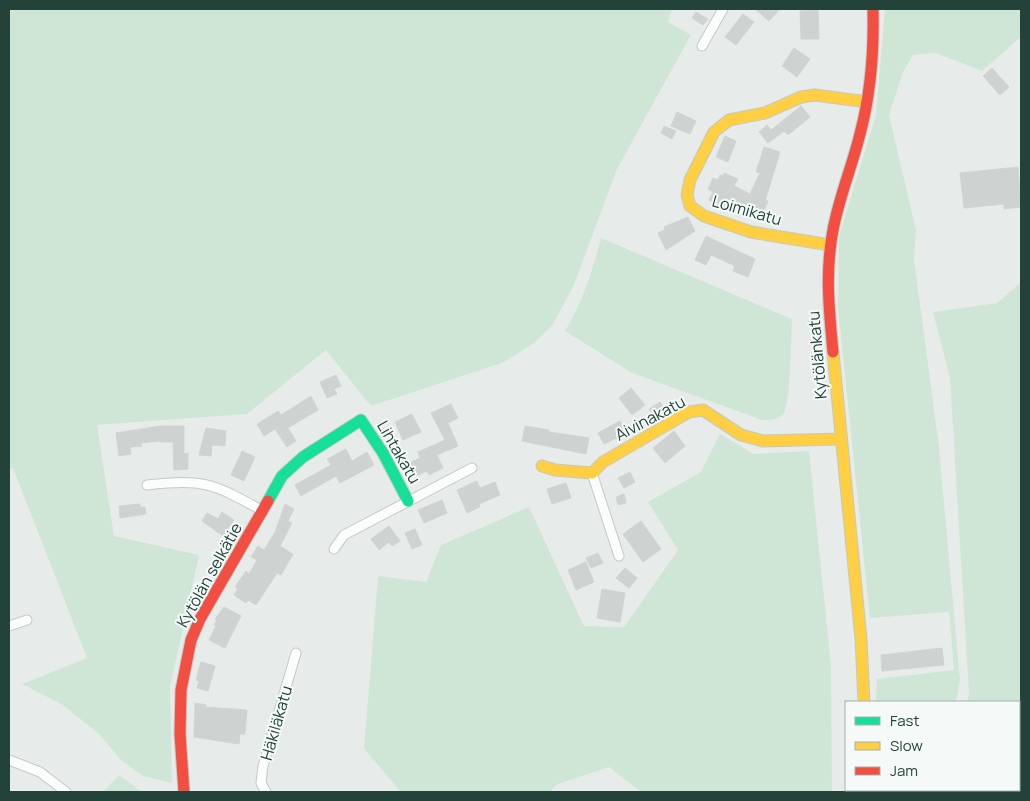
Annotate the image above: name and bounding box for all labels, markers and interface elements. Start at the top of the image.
street label: Loimikatu [710,190,784,230]
street label: Kytölänkatu [802,310,832,400]
street label: Aivinakatu [611,390,689,446]
street label: Lihtakatu [372,416,426,488]
street label: Kytölän selkätie [171,519,247,631]
street label: Häkiläkatu [255,683,297,763]
legend [845,701,1020,791]
text: Fast [890,710,919,731]
text: Slow [890,735,923,756]
text: Jam [890,760,918,781]

